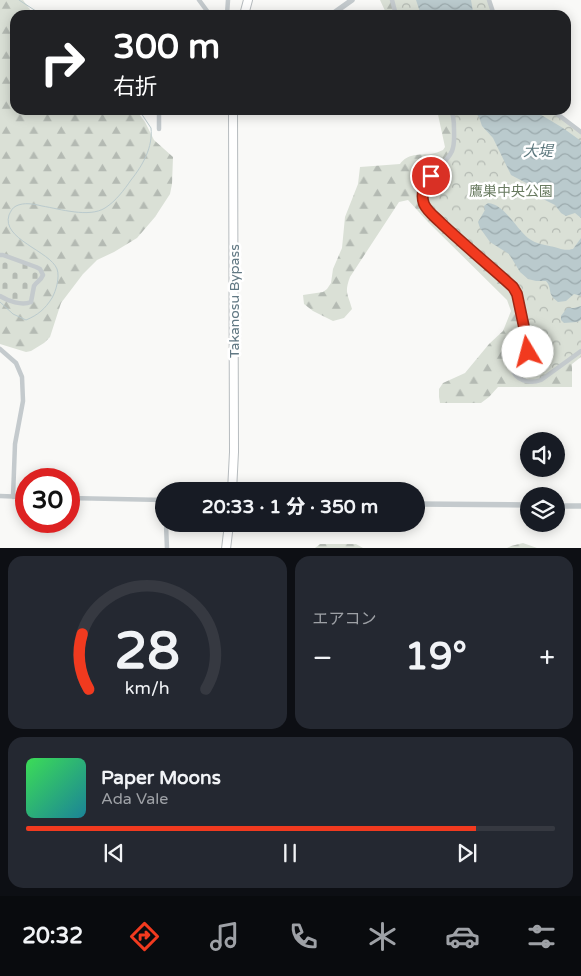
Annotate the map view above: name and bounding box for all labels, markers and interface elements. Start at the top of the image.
text: 300 m [113,26,220,68]
icon: right [30,30,95,95]
text: 右折 [113,74,157,100]
water label: 大堤 [523,142,555,160]
pin [410,155,452,197]
icon: arrive [417,162,445,190]
park label: 鷹巣中央公園 [469,183,553,200]
street label: Takanosu Bypass [226,244,243,358]
position arrow [501,325,553,377]
map controls [520,432,565,532]
button: sound [520,432,565,477]
speed limit sign: 30 [15,468,80,533]
button: layers [520,487,565,532]
text: 20:33 · 1 分 · 350 m [202,496,378,518]
text: エアコン [313,609,377,629]
text: 28 [115,620,180,683]
text: 19° [405,634,467,680]
text: − [313,641,332,675]
text: + [539,641,555,675]
text: km/h [125,678,170,699]
text: Paper Moons [101,767,221,789]
text: Ada Vale [101,789,168,809]
icon: previous [100,839,128,867]
icon: pause [276,839,304,867]
icon: next [453,839,481,867]
icon: directions [127,919,162,954]
icon: music [207,919,242,954]
icon: phone [286,919,321,954]
icon: climate [365,919,400,954]
icon: car [445,919,480,954]
icon: filters [524,919,559,954]
text: 20:32 [22,923,83,949]

